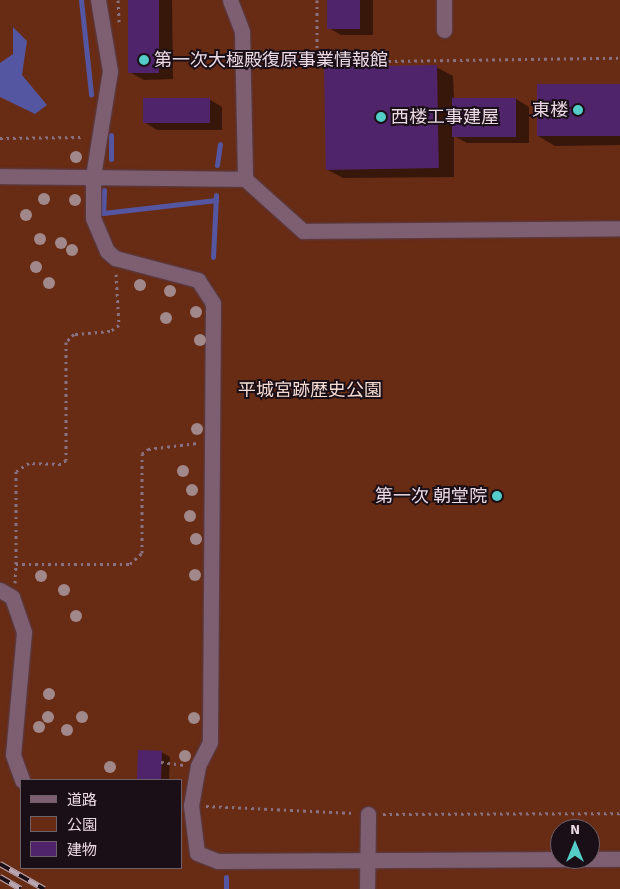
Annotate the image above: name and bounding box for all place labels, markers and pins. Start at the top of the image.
place label: 第一次大極殿復原事業情報館 [154,49,388,71]
marker: 第一次大極殿復原事業情報館 [138,54,150,66]
place label: 東楼 [532,99,568,121]
marker: 東楼 [572,104,584,116]
place label: 西楼工事建屋 [391,106,499,128]
marker: 西楼工事建屋 [375,111,387,123]
place label: 第一次 朝堂院 [375,485,487,507]
marker: 第一次 朝堂院 [491,490,503,502]

